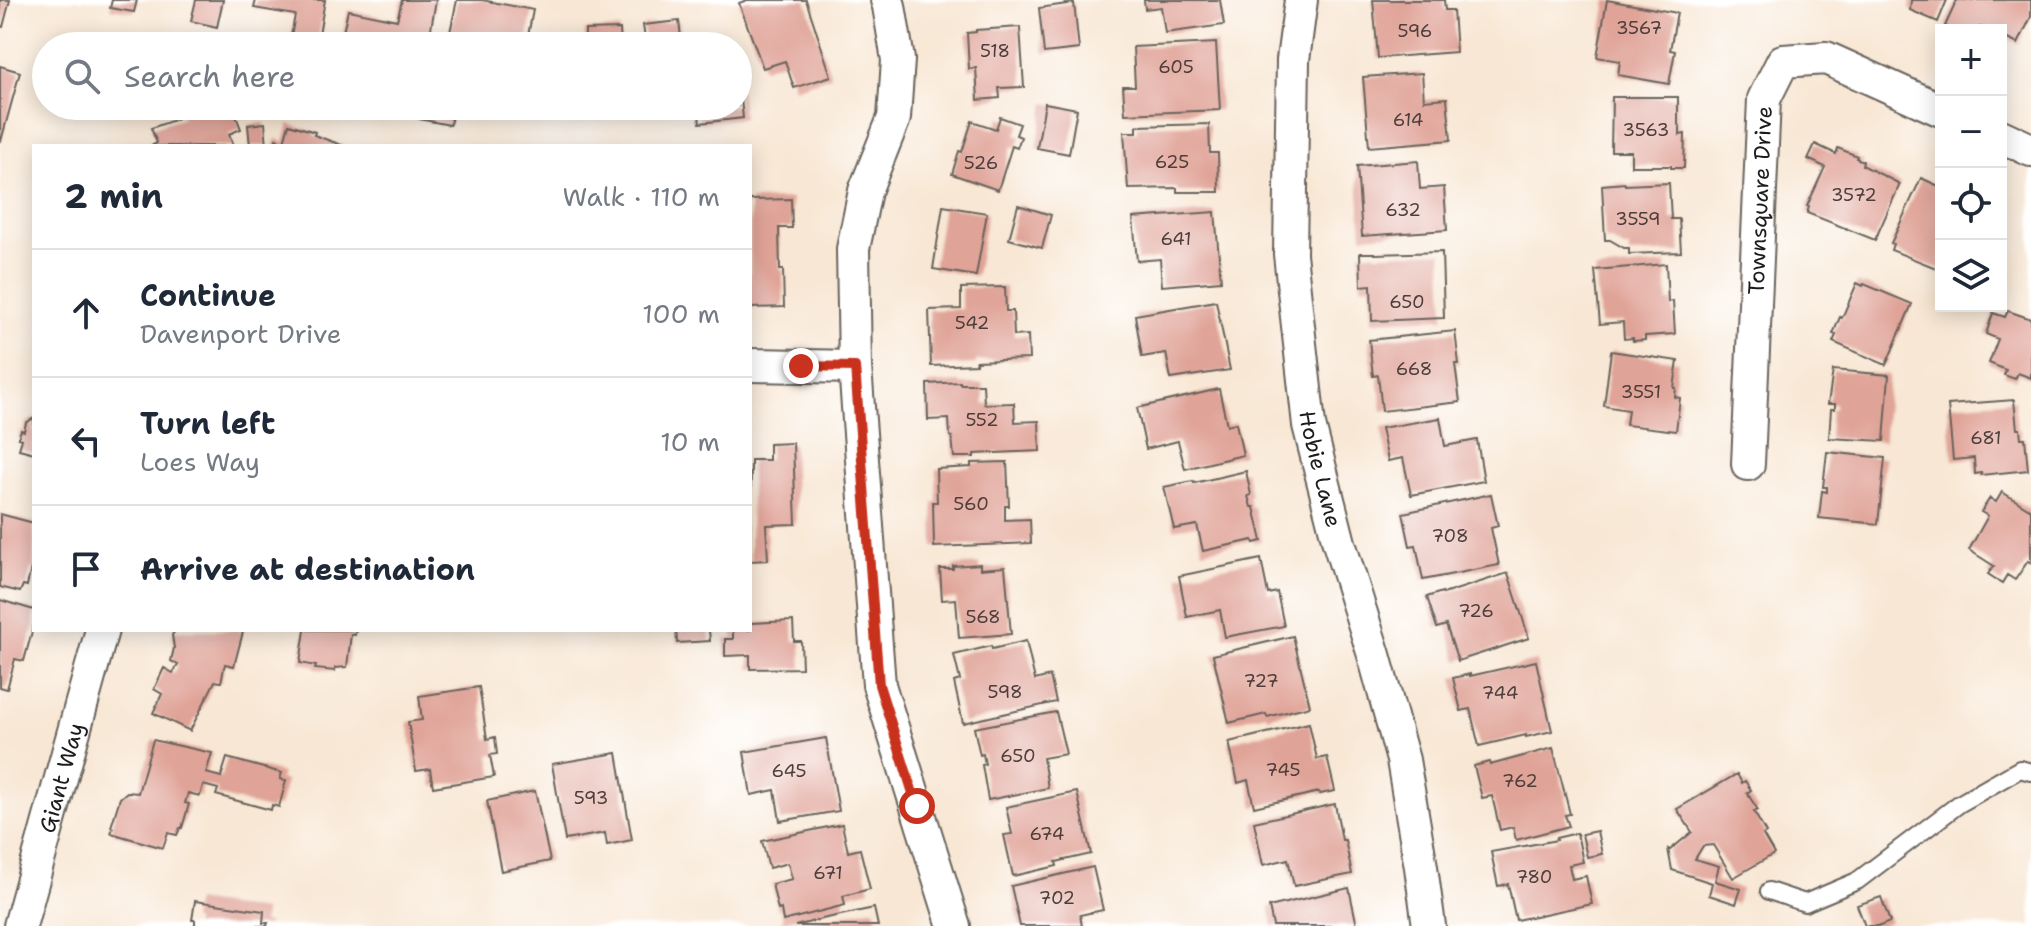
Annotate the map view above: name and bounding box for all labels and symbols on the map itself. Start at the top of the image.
house number: 3567 [1616,16,1662,40]
house number: 596 [1398,19,1432,43]
house number: 518 [980,39,1010,63]
house number: 605 [1158,55,1194,79]
street label: Townsquare Drive [1741,105,1779,295]
house number: 614 [1393,108,1423,132]
house number: 3563 [1623,118,1669,142]
house number: 625 [1155,150,1189,174]
house number: 526 [964,151,998,175]
house number: 3572 [1831,183,1877,207]
house number: 632 [1385,198,1421,222]
house number: 3559 [1615,207,1661,231]
house number: 641 [1160,227,1192,251]
house number: 650 [1389,290,1425,314]
house number: 542 [955,311,989,335]
route end [783,348,819,384]
house number: 668 [1396,357,1432,381]
house number: 3551 [1621,380,1661,404]
house number: 552 [965,408,999,432]
street label: Hobie Lane [1293,409,1348,530]
house number: 681 [1970,426,2002,450]
house number: 560 [953,492,989,516]
house number: 708 [1431,524,1469,548]
house number: 726 [1458,599,1494,623]
house number: 568 [965,605,1001,629]
house number: 727 [1243,669,1279,693]
house number: 598 [987,680,1023,704]
house number: 744 [1482,681,1518,705]
street label: Giant Way [33,719,91,836]
house number: 650 [1000,744,1036,768]
house number: 745 [1266,758,1300,782]
house number: 645 [771,759,807,783]
house number: 762 [1502,769,1538,793]
house number: 593 [574,786,608,810]
route start [899,788,935,824]
house number: 674 [1030,822,1064,846]
house number: 671 [813,861,843,885]
house number: 780 [1516,865,1552,889]
house number: 702 [1039,886,1075,910]

